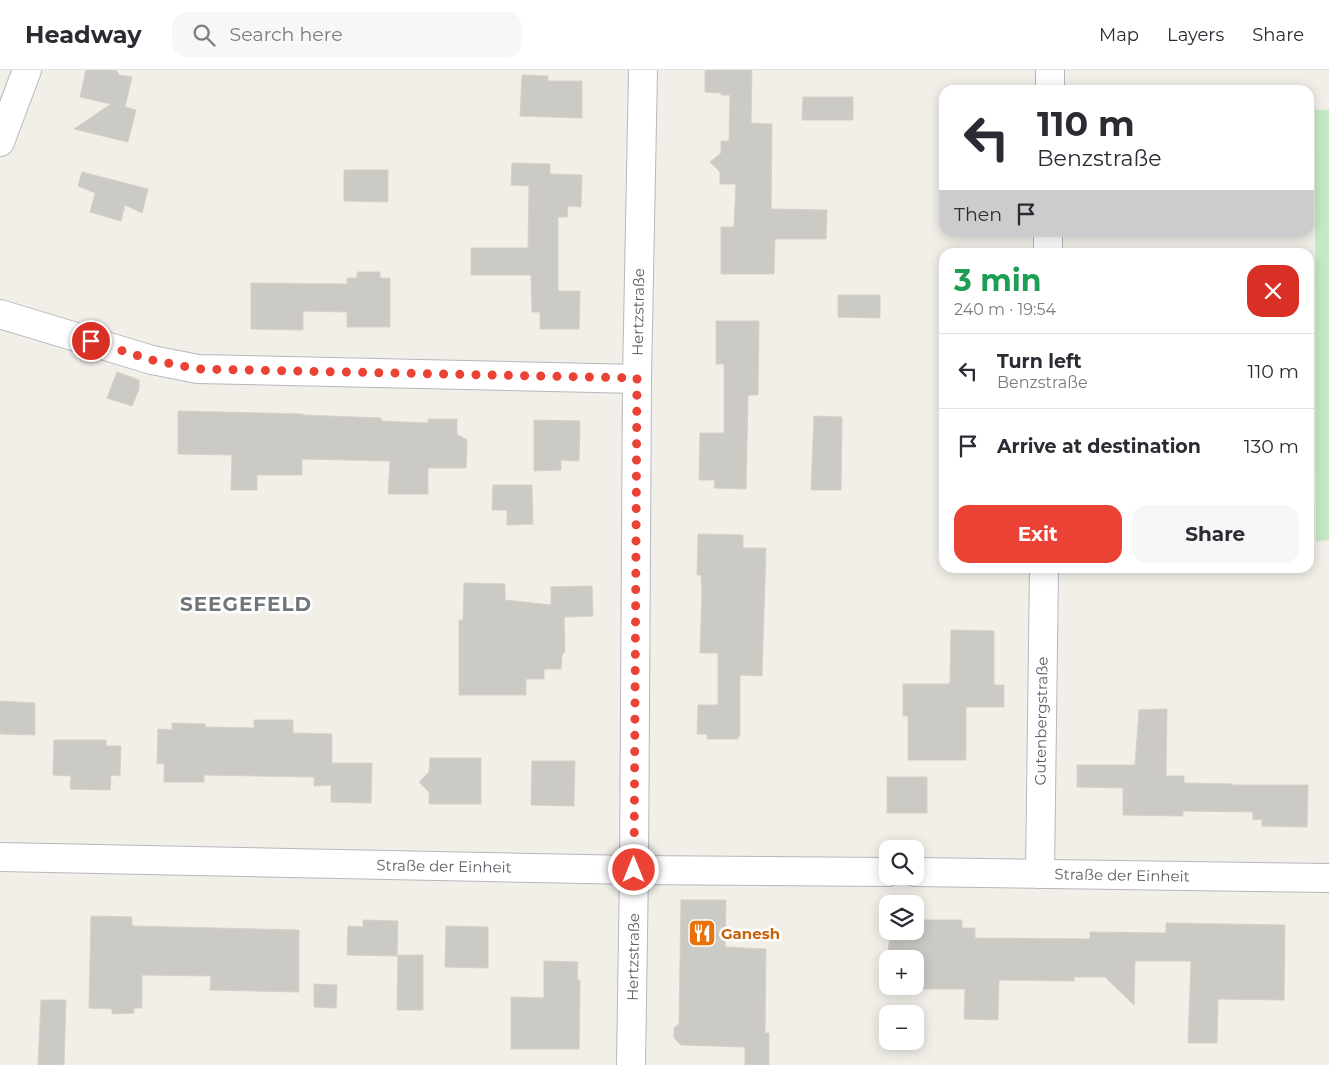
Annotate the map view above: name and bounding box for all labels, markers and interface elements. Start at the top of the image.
search box [172,12,522,57]
text: Headway [25,20,142,49]
icon: search [190,21,218,49]
text: Search here [230,23,343,46]
text: Map [1099,24,1139,46]
text: Layers [1167,24,1224,46]
text: Share [1252,24,1304,46]
text: 110 m [1037,102,1135,145]
icon: left [954,105,1019,170]
text: Benzstraße [1037,145,1162,172]
icon: arrive [1012,200,1040,228]
text: Then [954,203,1002,226]
text: 3 min [954,262,1041,299]
button: close [1247,265,1299,317]
street label: Hertzstraße [628,268,648,356]
text: 240 m · 19:54 [954,300,1056,319]
pin [70,320,112,362]
icon: arrive [77,327,105,355]
text: Turn left [997,350,1082,373]
icon: left [954,357,982,385]
text: 110 m [1248,360,1299,383]
text: Benzstraße [997,373,1088,392]
icon: arrive [954,432,982,460]
text: Arrive at destination [997,435,1201,458]
text: 130 m [1244,435,1299,458]
button: Exit [954,505,1122,563]
button: Share [1132,505,1299,563]
district label: SEEGEFELD [180,592,312,616]
street label: Gutenbergstraße [1030,656,1052,786]
map controls [879,840,924,1050]
button: search [879,840,924,885]
position arrow [607,843,659,895]
street label: Straße der Einheit [376,855,512,877]
street label: Straße der Einheit [1054,864,1190,886]
button: layers [879,895,924,940]
street label: Hertzstraße [623,913,643,1001]
restaurant icon: Ganesh [687,918,717,948]
place label: Ganesh [721,924,780,943]
button: + [879,950,924,995]
button: − [879,1005,924,1050]

